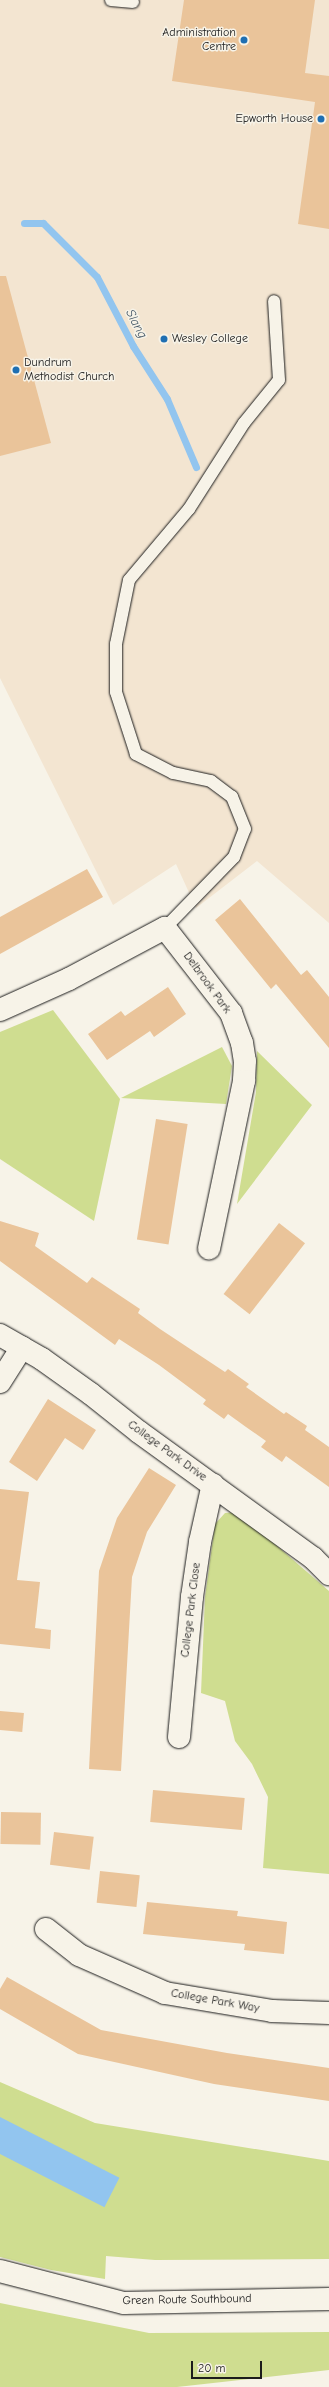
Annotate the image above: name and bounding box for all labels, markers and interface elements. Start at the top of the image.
place label: Administration Centre [162,26,236,54]
marker: Administration Centre [239,35,249,45]
place label: Epworth House [235,112,313,126]
marker: Epworth House [316,114,326,124]
water label: Slang [122,307,150,341]
place label: Wesley College [172,332,248,346]
marker: Wesley College [159,334,169,344]
place label: Dundrum Methodist Church [24,356,114,384]
marker: Dundrum Methodist Church [11,365,21,375]
street label: Delbrook Park [180,949,234,1017]
street label: College Park Drive [125,1417,209,1485]
street label: College Park Close [178,1562,204,1658]
street label: College Park Way [170,1986,260,2016]
street label: Green Route Southbound [122,2292,252,2308]
scale bar [193,2353,264,2379]
text: 20 m [198,2361,226,2375]

